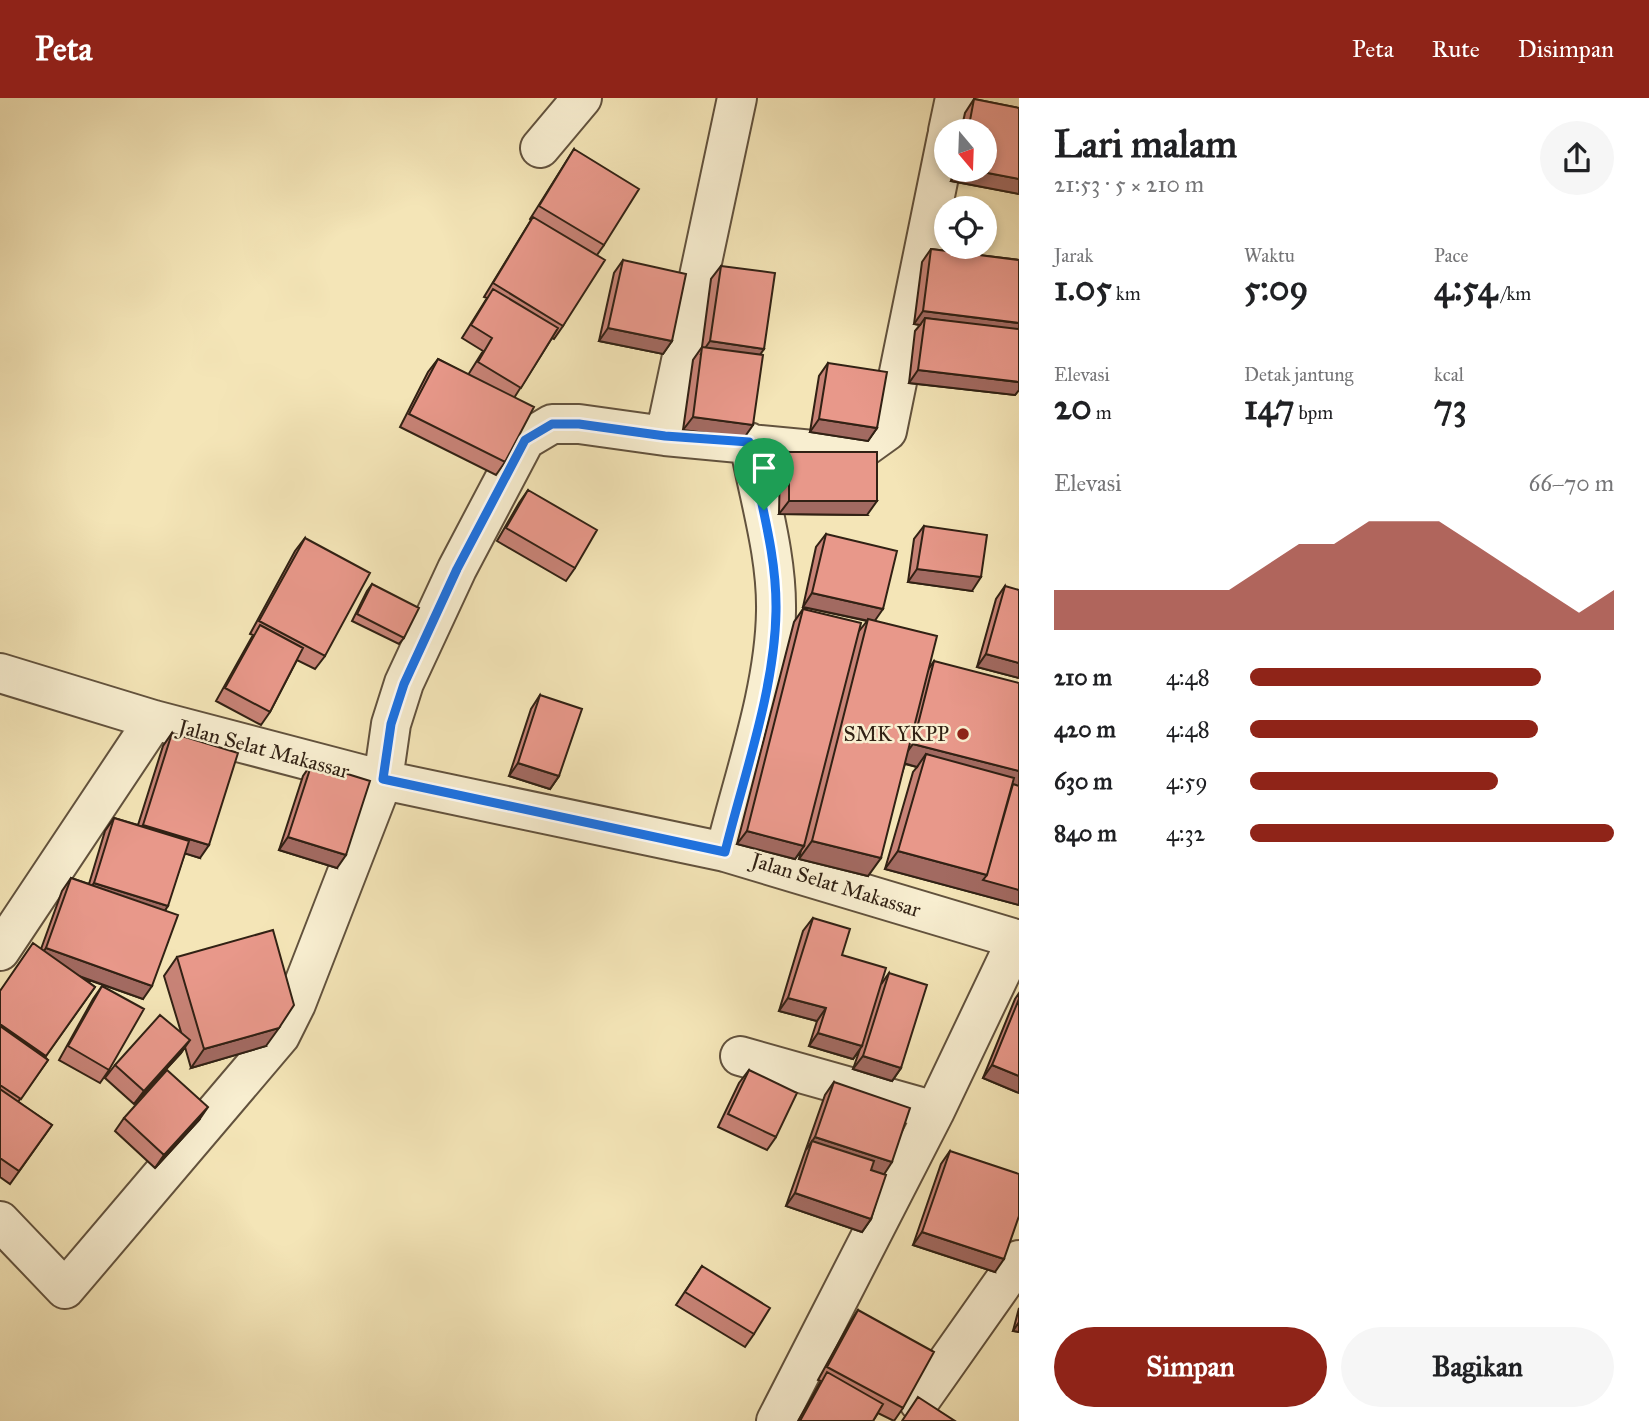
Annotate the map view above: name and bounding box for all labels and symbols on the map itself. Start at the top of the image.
north arrow [934,119,998,182]
pin [734,438,794,510]
street label: Jalan Selat Makassar [174,713,352,784]
place label: SMK YKPP [843,721,949,747]
marker: SMK YKPP [955,726,971,742]
street label: Jalan Selat Makassar [746,846,924,923]

